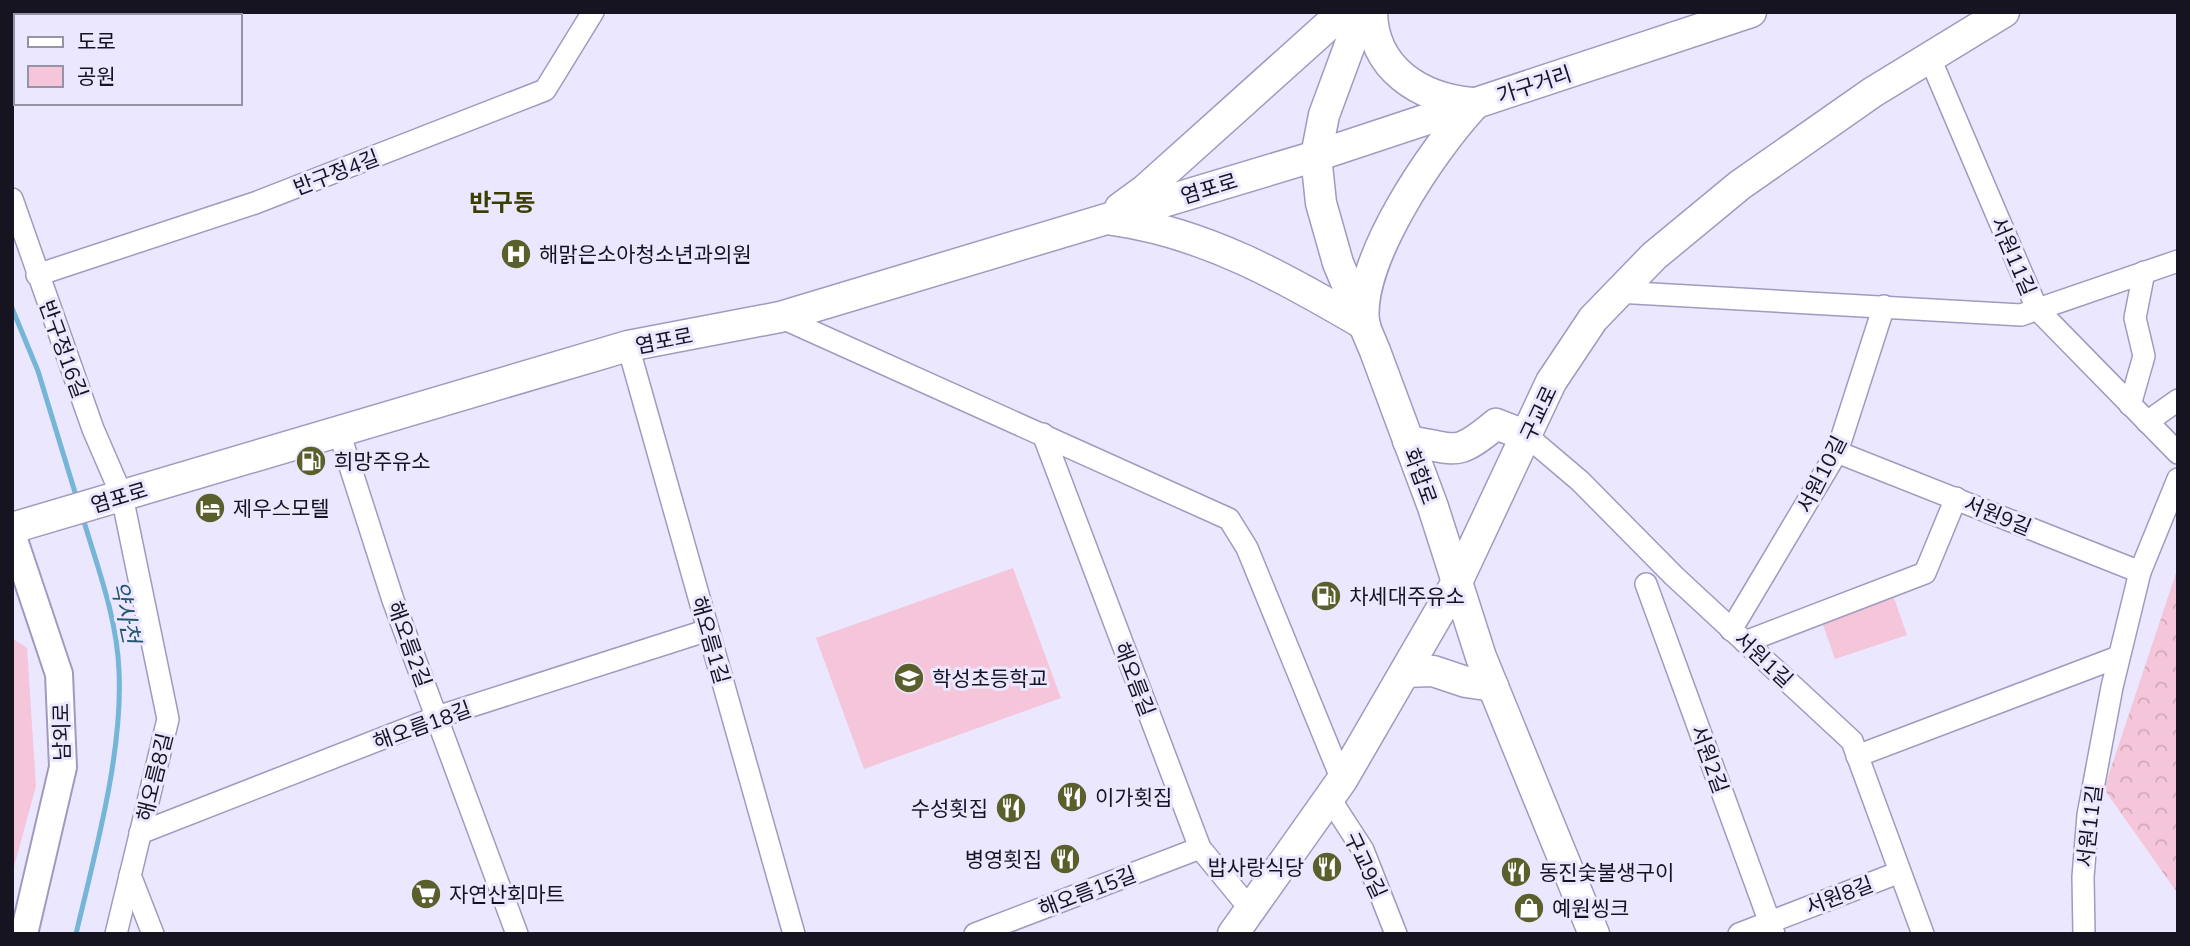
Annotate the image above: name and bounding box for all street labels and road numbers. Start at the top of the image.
street label: 가구거리 [1493,60,1575,108]
street label: 반구정4길 [289,144,383,200]
street label: 염포로 [1177,167,1241,209]
street label: 서원11길 [1986,213,2042,299]
street label: 반구정16길 [34,296,94,402]
street label: 염포로 [633,322,695,358]
street label: 구교로 [1514,381,1562,445]
street label: 서원10길 [1791,431,1851,517]
street label: 화합로 [1399,444,1443,508]
street label: 염포로 [87,476,151,518]
street label: 서원9길 [1960,490,2036,540]
street label: 해오름1길 [686,593,736,687]
street label: 해오름2길 [382,597,438,691]
street label: 서원1길 [1729,625,1799,693]
street label: 해오름길 [1109,638,1161,720]
street label: 해오름18길 [369,695,475,755]
street label: 남외로 [47,703,75,761]
street label: 서원2길 [1686,721,1734,797]
street label: 해오름8길 [131,730,177,824]
street label: 서원11길 [2071,783,2107,869]
street label: 구교9길 [1339,828,1393,902]
street label: 해오름15길 [1035,860,1139,922]
street label: 서원8길 [1801,870,1877,920]

